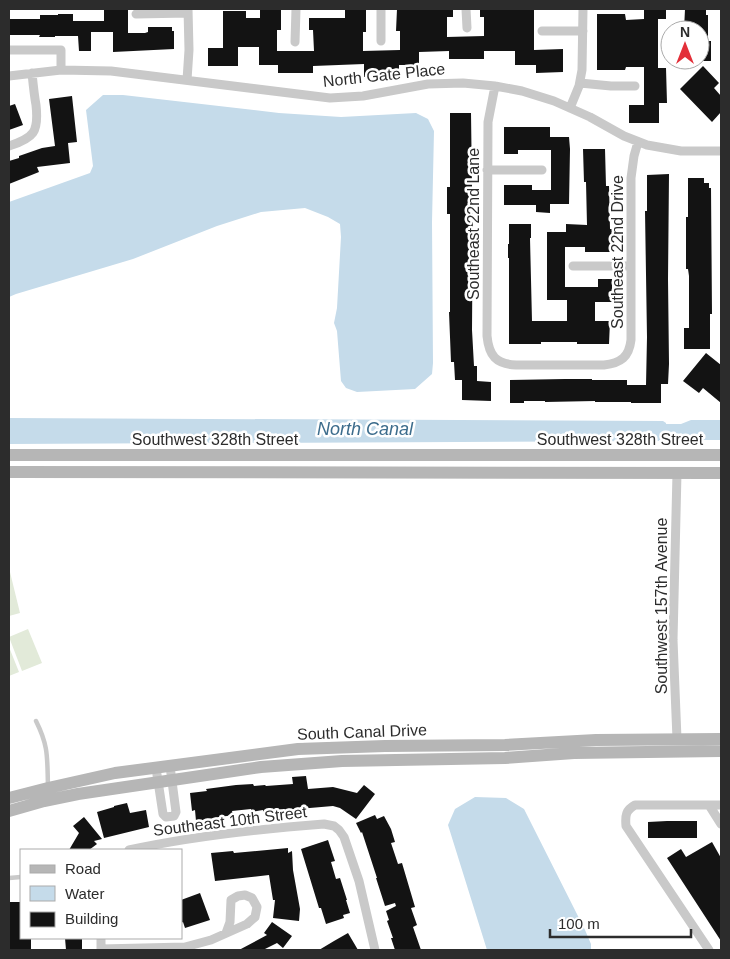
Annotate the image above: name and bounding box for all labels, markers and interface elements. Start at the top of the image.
north arrow [660,20,710,70]
text: N [680,24,690,40]
street label: North Gate Place [322,60,446,90]
street label: Southeast 22nd Lane [465,148,482,300]
street label: Southeast 22nd Drive [609,175,626,329]
water label: North Canal [317,419,414,439]
street label: Southwest 328th Street [132,431,299,448]
street label: Southwest 328th Street [537,431,704,448]
street label: Southwest 157th Avenue [653,518,670,694]
street label: South Canal Drive [297,721,427,743]
street label: Southeast 10th Street [152,803,308,839]
legend [20,849,182,939]
text: Road [65,860,101,877]
text: Water [65,885,104,902]
scale bar [550,906,691,938]
text: Building [65,910,118,927]
text: 100 m [558,915,600,932]

